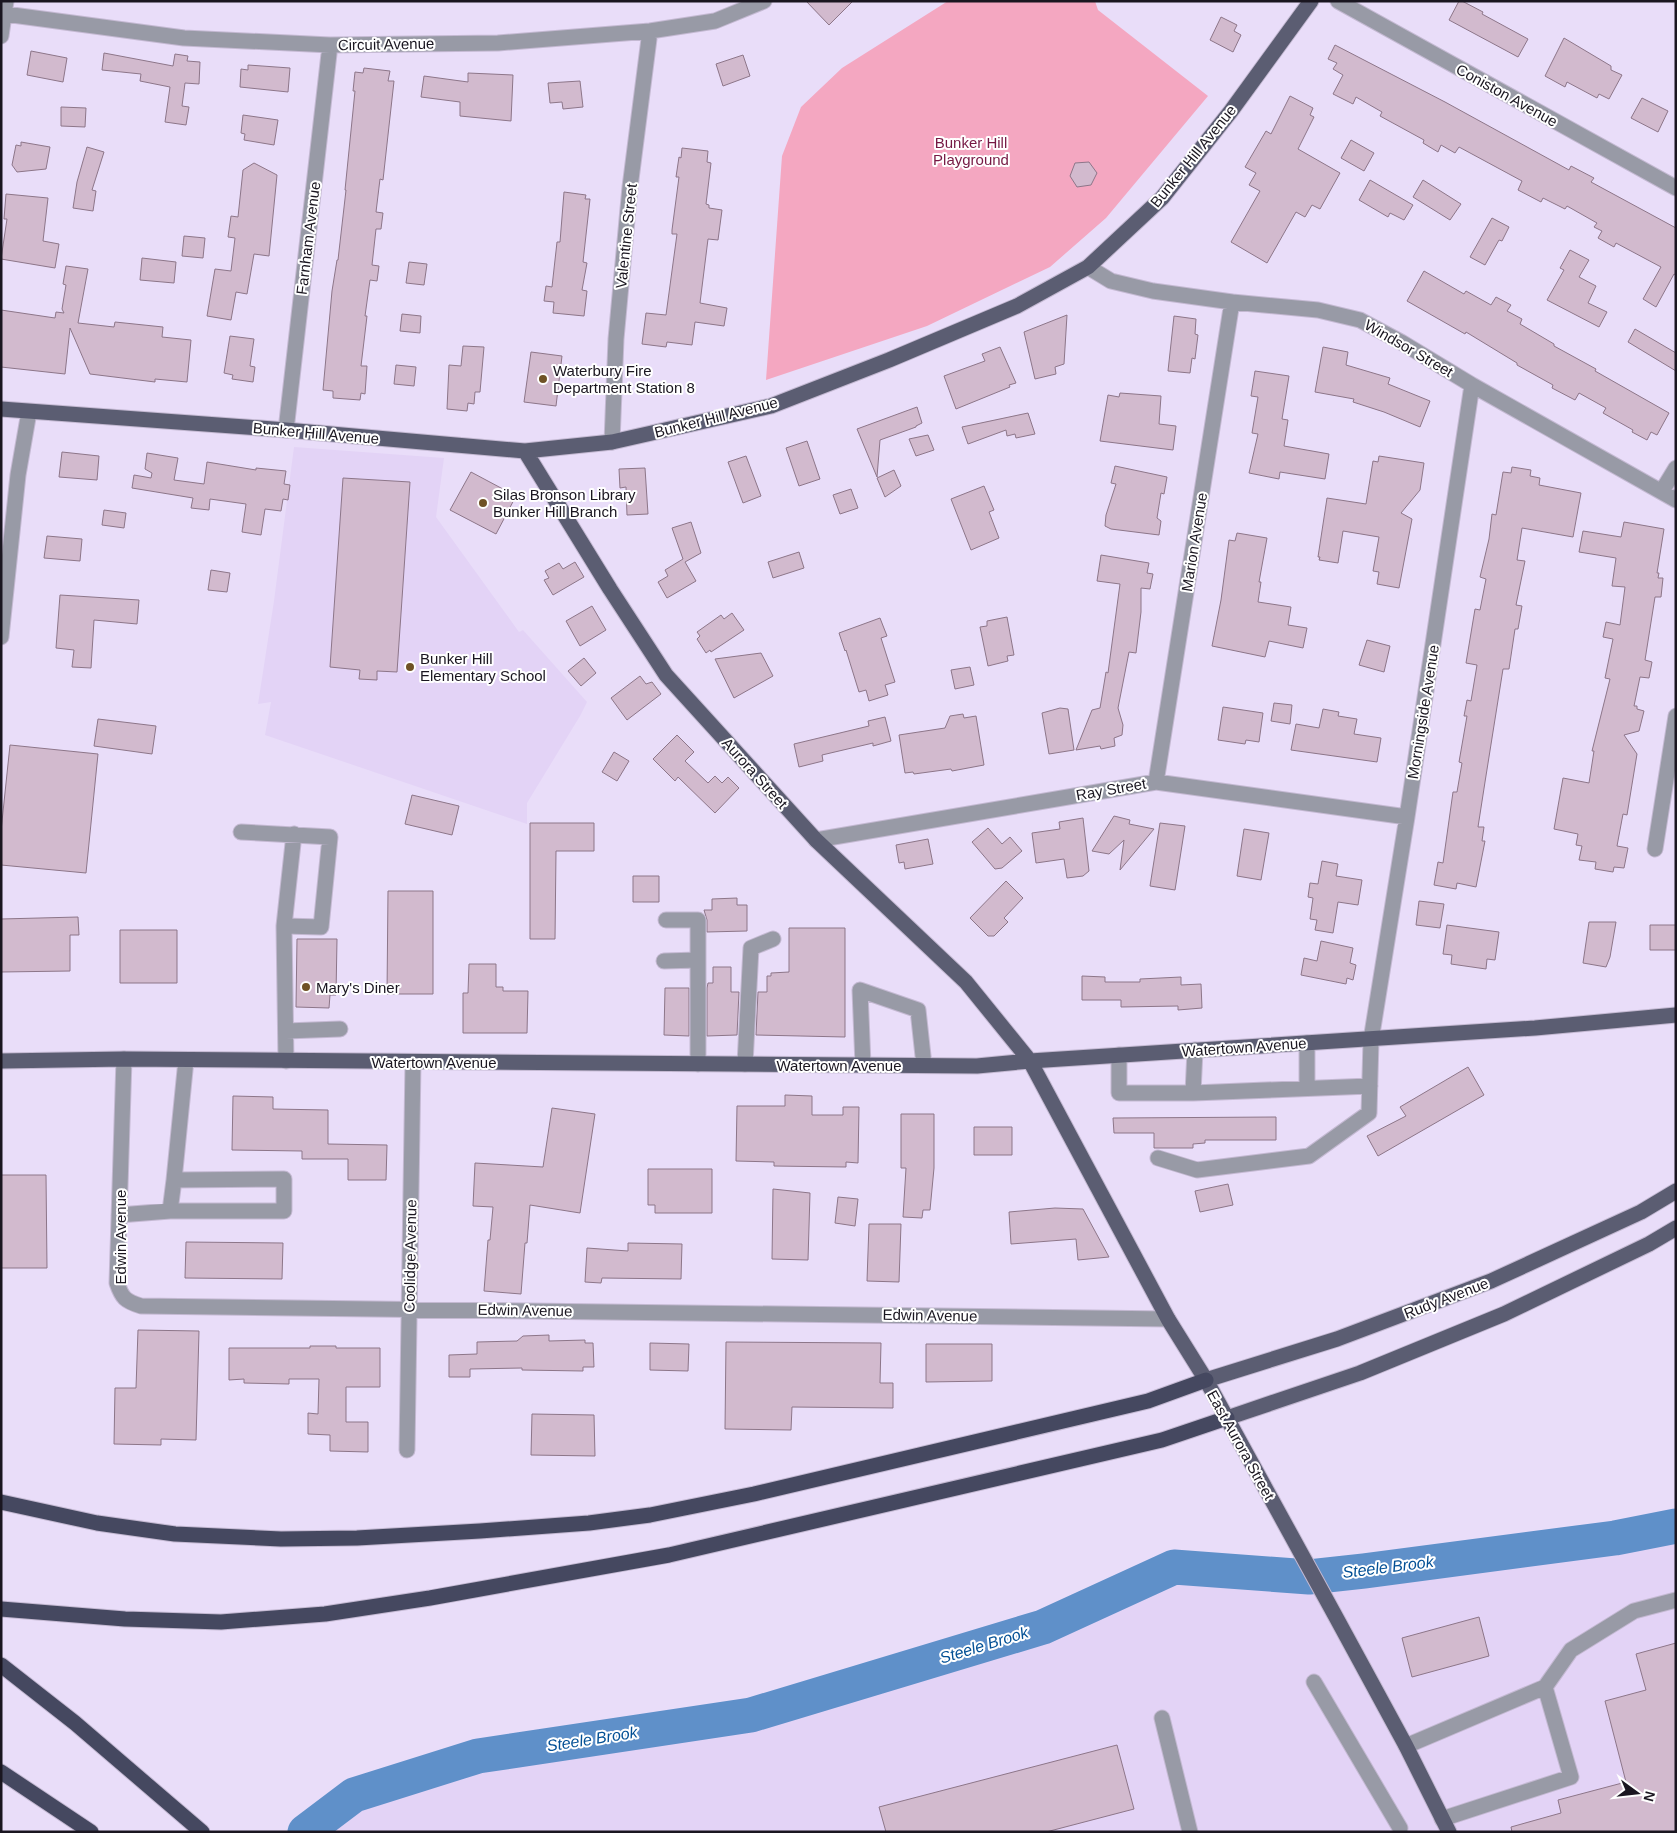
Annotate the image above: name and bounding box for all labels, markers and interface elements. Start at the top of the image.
street label: Circuit Avenue [338,35,434,53]
street label: Coniston Avenue [1453,60,1561,130]
street label: Bunker Hill Avenue [1147,102,1239,210]
park label: Bunker Hill Playground [933,134,1009,168]
street label: Farnham Avenue [293,180,323,296]
street label: Valentine Street [612,182,640,289]
street label: Windsor Street [1362,316,1457,381]
place label: Waterbury Fire Department Station 8 [553,362,695,396]
marker: Waterbury Fire Department Station 8 [537,373,549,385]
street label: Bunker Hill Avenue [653,393,779,441]
street label: Bunker Hill Avenue [252,419,380,447]
place label: Silas Bronson Library Bunker Hill Branch [493,486,636,520]
street label: Marion Avenue [1178,491,1210,593]
marker: Silas Bronson Library Bunker Hill Branch [477,497,489,509]
street label: Morningside Avenue [1404,644,1442,780]
place label: Bunker Hill Elementary School [420,650,546,684]
marker: Bunker Hill Elementary School [404,661,416,673]
street label: Aurora Street [719,734,792,812]
street label: Ray Street [1075,774,1148,804]
place label: Mary's Diner [316,979,400,996]
marker: Mary's Diner [300,981,312,993]
street label: Watertown Avenue [1181,1034,1307,1060]
street label: Watertown Avenue [371,1054,497,1071]
street label: Watertown Avenue [776,1057,902,1074]
street label: Edwin Avenue [112,1190,129,1284]
street label: Coolidge Avenue [401,1199,419,1313]
street label: Rudy Avenue [1401,1274,1491,1322]
street label: Edwin Avenue [477,1301,573,1319]
street label: Edwin Avenue [882,1306,978,1324]
street label: East Aurora Street [1204,1387,1279,1503]
water label: Steele Brook [1342,1553,1435,1581]
water label: Steele Brook [938,1623,1031,1667]
water label: Steele Brook [545,1723,640,1755]
north arrow [1612,1768,1662,1818]
text: N [1641,1789,1659,1803]

